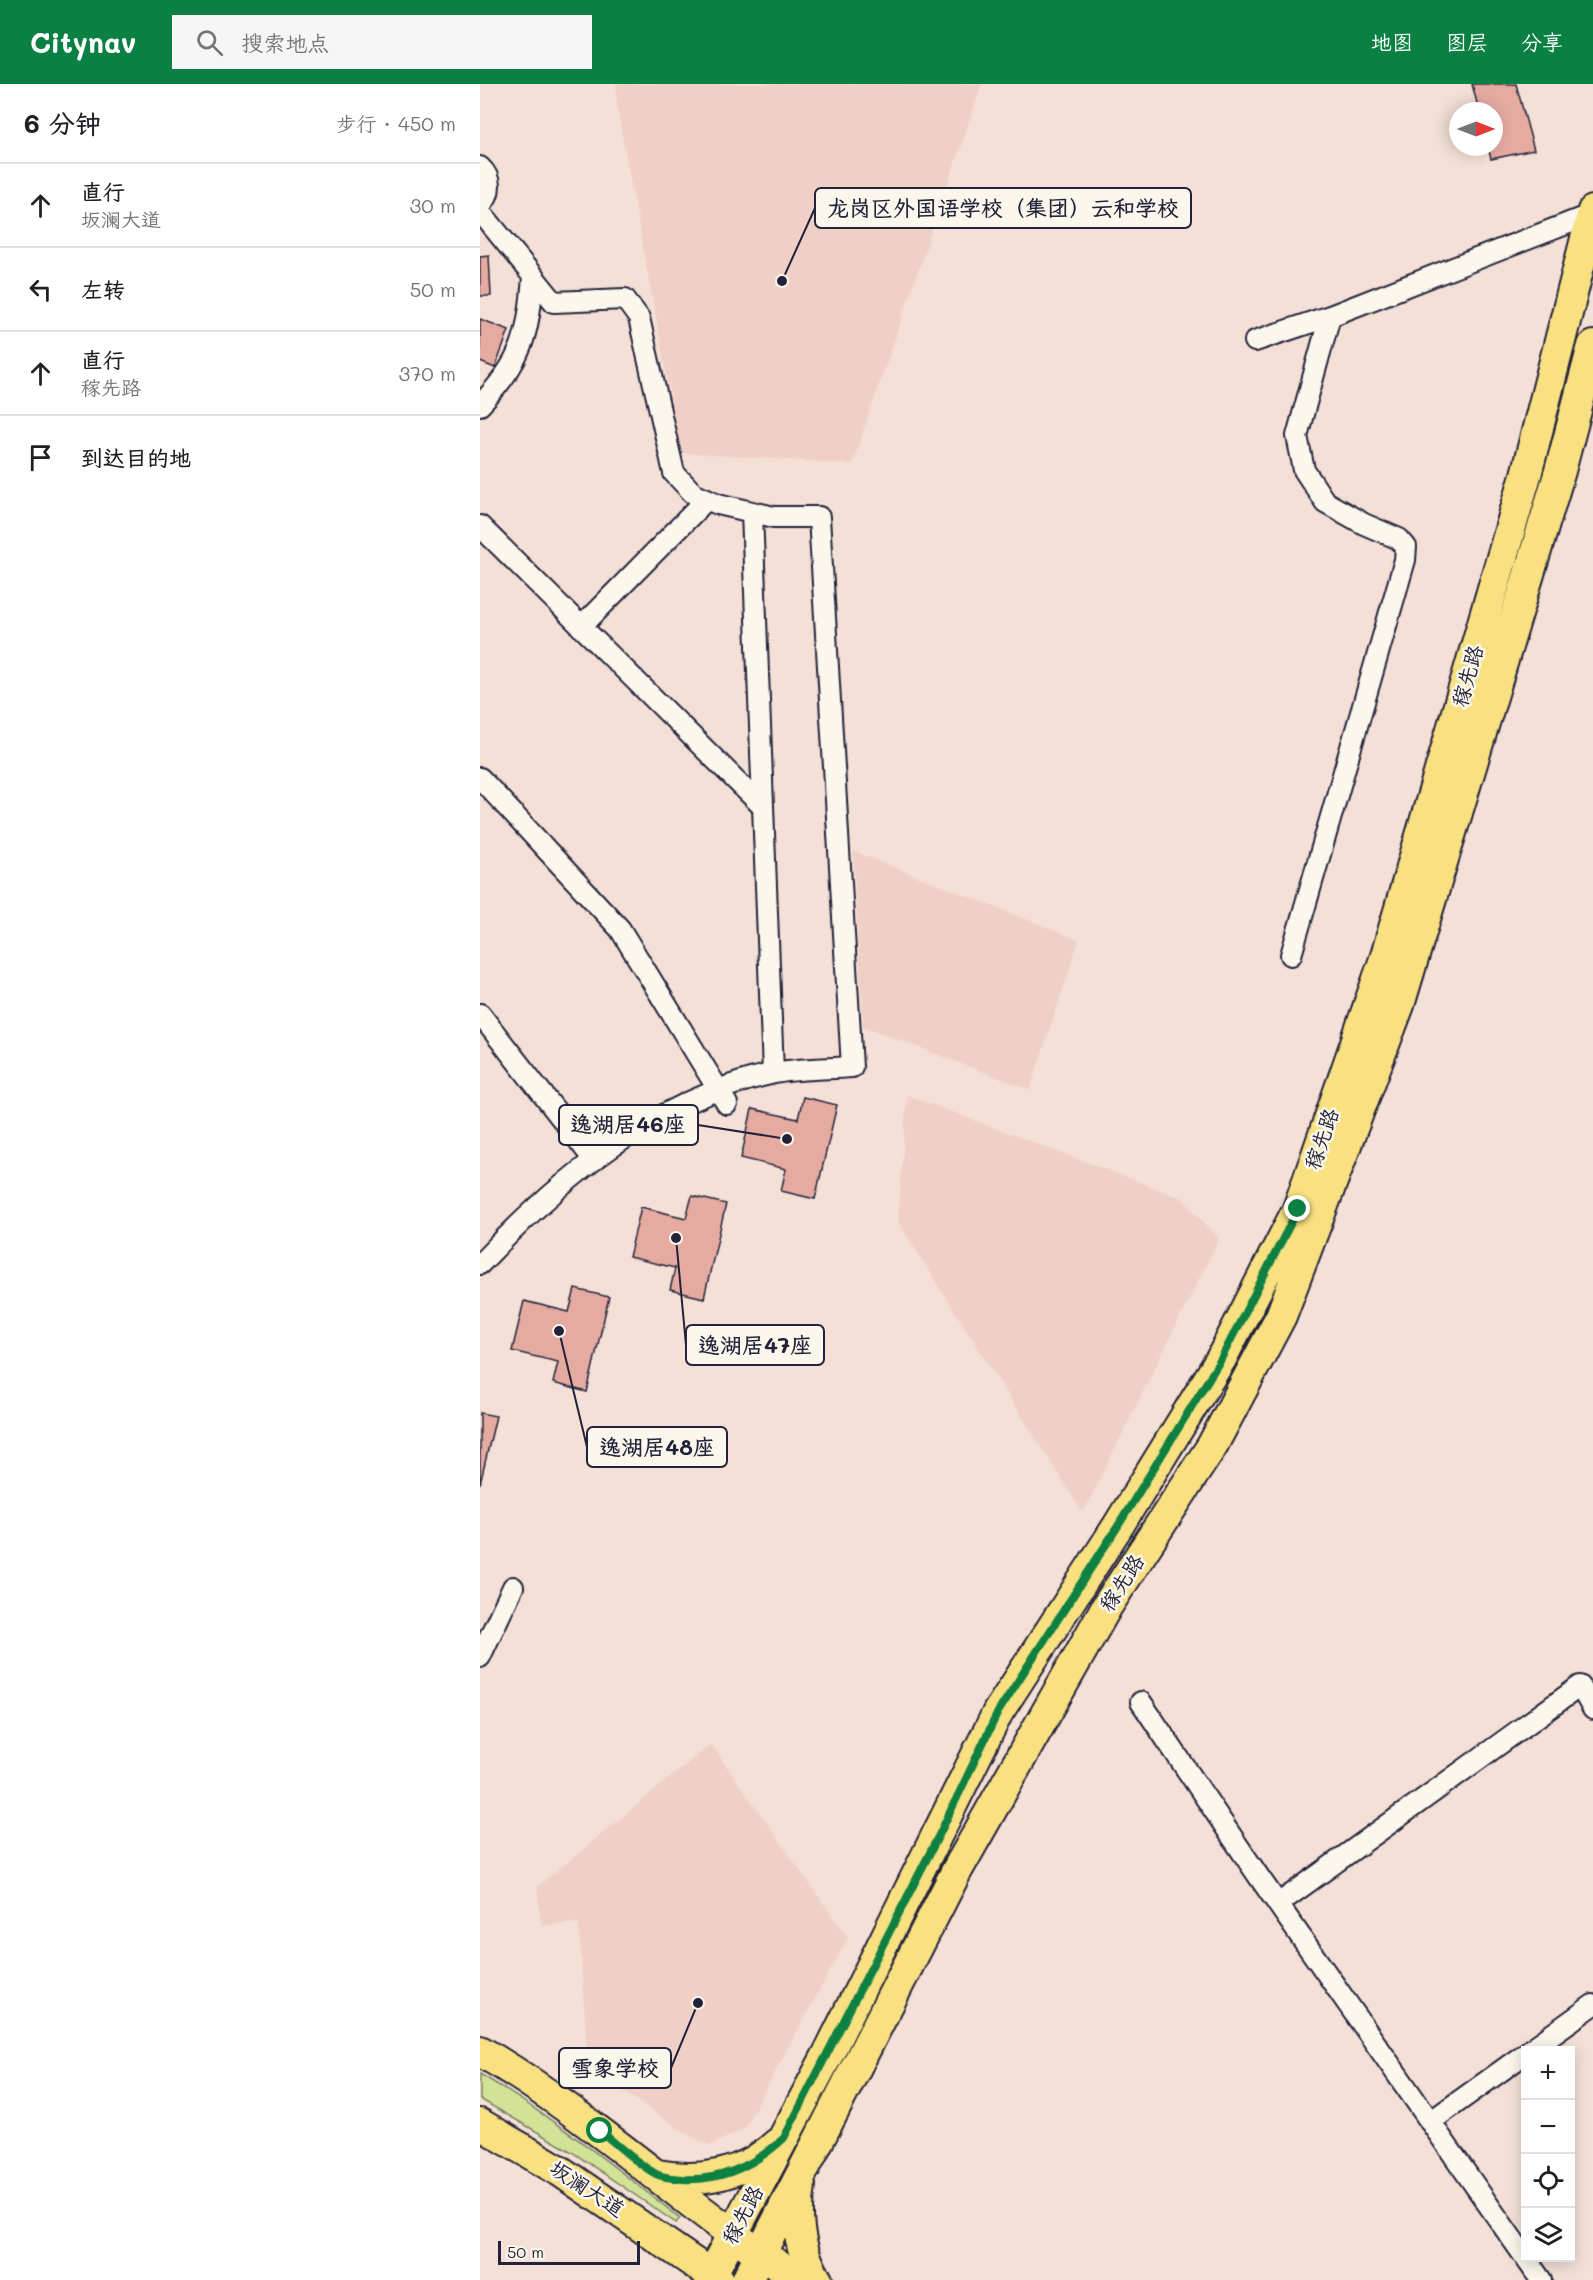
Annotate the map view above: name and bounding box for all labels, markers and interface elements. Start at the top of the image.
search box [172,15,592,69]
text: Citynav [30,24,136,60]
icon: search [193,26,226,59]
text: 搜索地点 [241,28,329,57]
text: 地图 [1371,28,1413,55]
text: 图层 [1446,28,1488,55]
text: 分享 [1521,28,1563,55]
north arrow [1449,102,1503,156]
text: 6 分钟 [24,106,101,140]
text: 步行 · 450 m [336,110,456,136]
text: 直行 [81,177,125,206]
callout: 龙岗区外国语学校（集团）云和学校 [815,188,1191,228]
icon: ahead [24,189,57,222]
text: 30 m [410,192,456,218]
text: 龙岗区外国语学校（集团）云和学校 [827,193,1179,222]
text: 坂澜大道 [81,206,161,232]
icon: left [24,273,57,306]
text: 左转 [81,275,125,304]
text: 50 m [410,276,456,302]
text: 直行 [81,345,125,374]
icon: ahead [24,357,57,390]
text: 370 m [398,360,456,386]
text: 稼先路 [81,374,141,400]
icon: arrive [24,441,57,474]
text: 到达目的地 [81,443,191,472]
street label: 稼先路 [1445,642,1488,710]
street label: 稼先路 [1298,1104,1344,1173]
callout: 逸湖居46座 [559,1105,698,1145]
text: 逸湖居46座 [570,1109,686,1138]
route end [1284,1195,1310,1221]
callout: 逸湖居47座 [686,1325,824,1365]
text: 逸湖居47座 [698,1330,812,1359]
callout: 逸湖居48座 [587,1427,727,1467]
text: 逸湖居48座 [599,1432,715,1461]
street label: 稼先路 [1092,1548,1149,1616]
map controls [1521,2046,1575,2262]
button: + [1521,2046,1575,2100]
callout: 雪象学校 [559,2048,671,2088]
text: 雪象学校 [571,2053,659,2082]
button: − [1521,2100,1575,2154]
route start [586,2117,612,2143]
street label: 坂澜大道 [545,2154,630,2222]
button: locate [1521,2154,1575,2208]
street label: 稼先路 [715,2180,768,2248]
button: layers [1521,2208,1575,2262]
scale bar [498,2238,640,2266]
text: 50 m [507,2241,544,2262]

